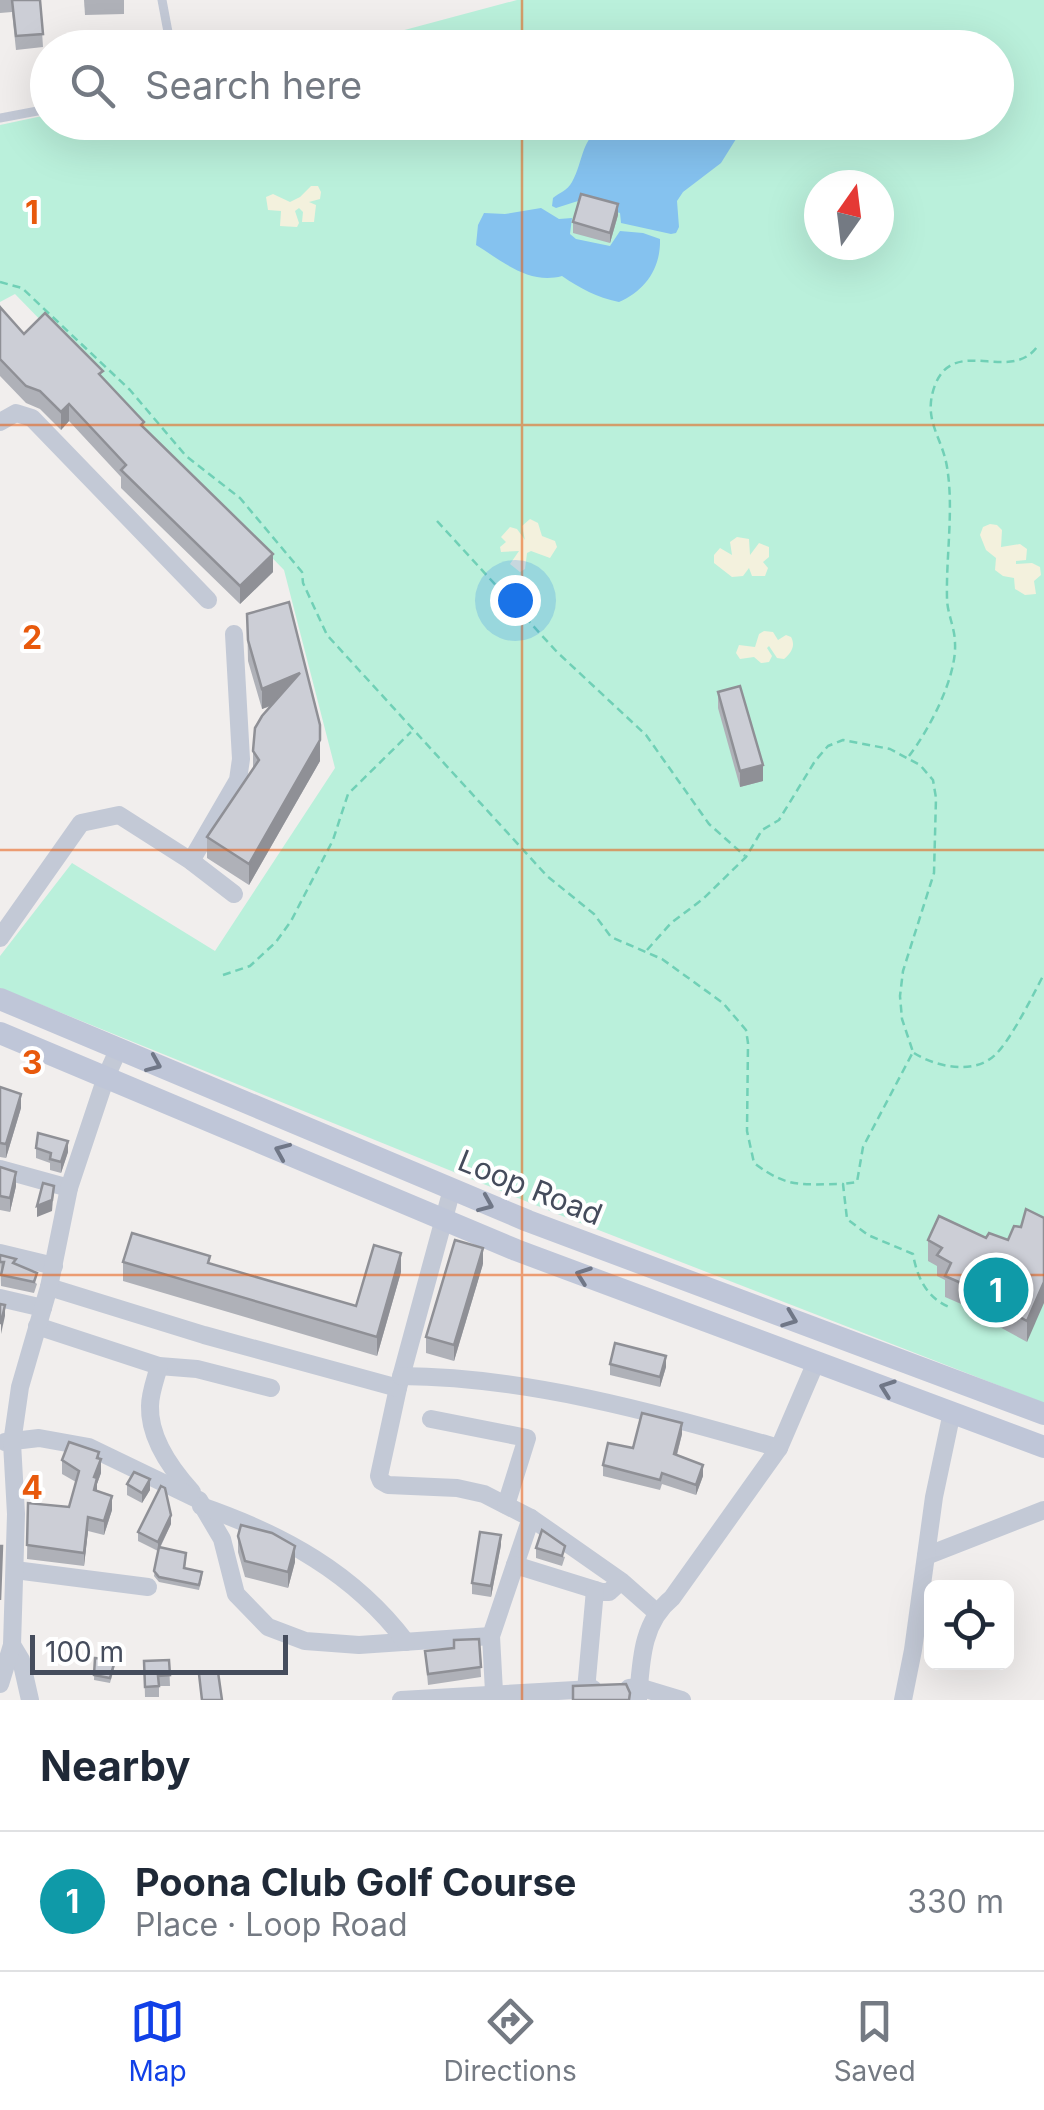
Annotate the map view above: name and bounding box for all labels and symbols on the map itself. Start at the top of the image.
north arrow [804,170,894,260]
text: 1 [25,193,39,232]
your location [490,575,541,626]
text: 2 [22,618,42,657]
text: 3 [22,1043,42,1082]
one-way arrow [145,1052,162,1072]
street label: Loop Road [453,1142,608,1232]
one-way arrow [274,1143,292,1163]
one-way arrow [476,1192,494,1212]
pin: 1 [964,1252,1028,1328]
one-way arrow [575,1266,592,1286]
one-way arrow [780,1307,797,1328]
one-way arrow [879,1380,897,1400]
text: 4 [21,1468,43,1507]
scale bar [30,1630,288,1674]

